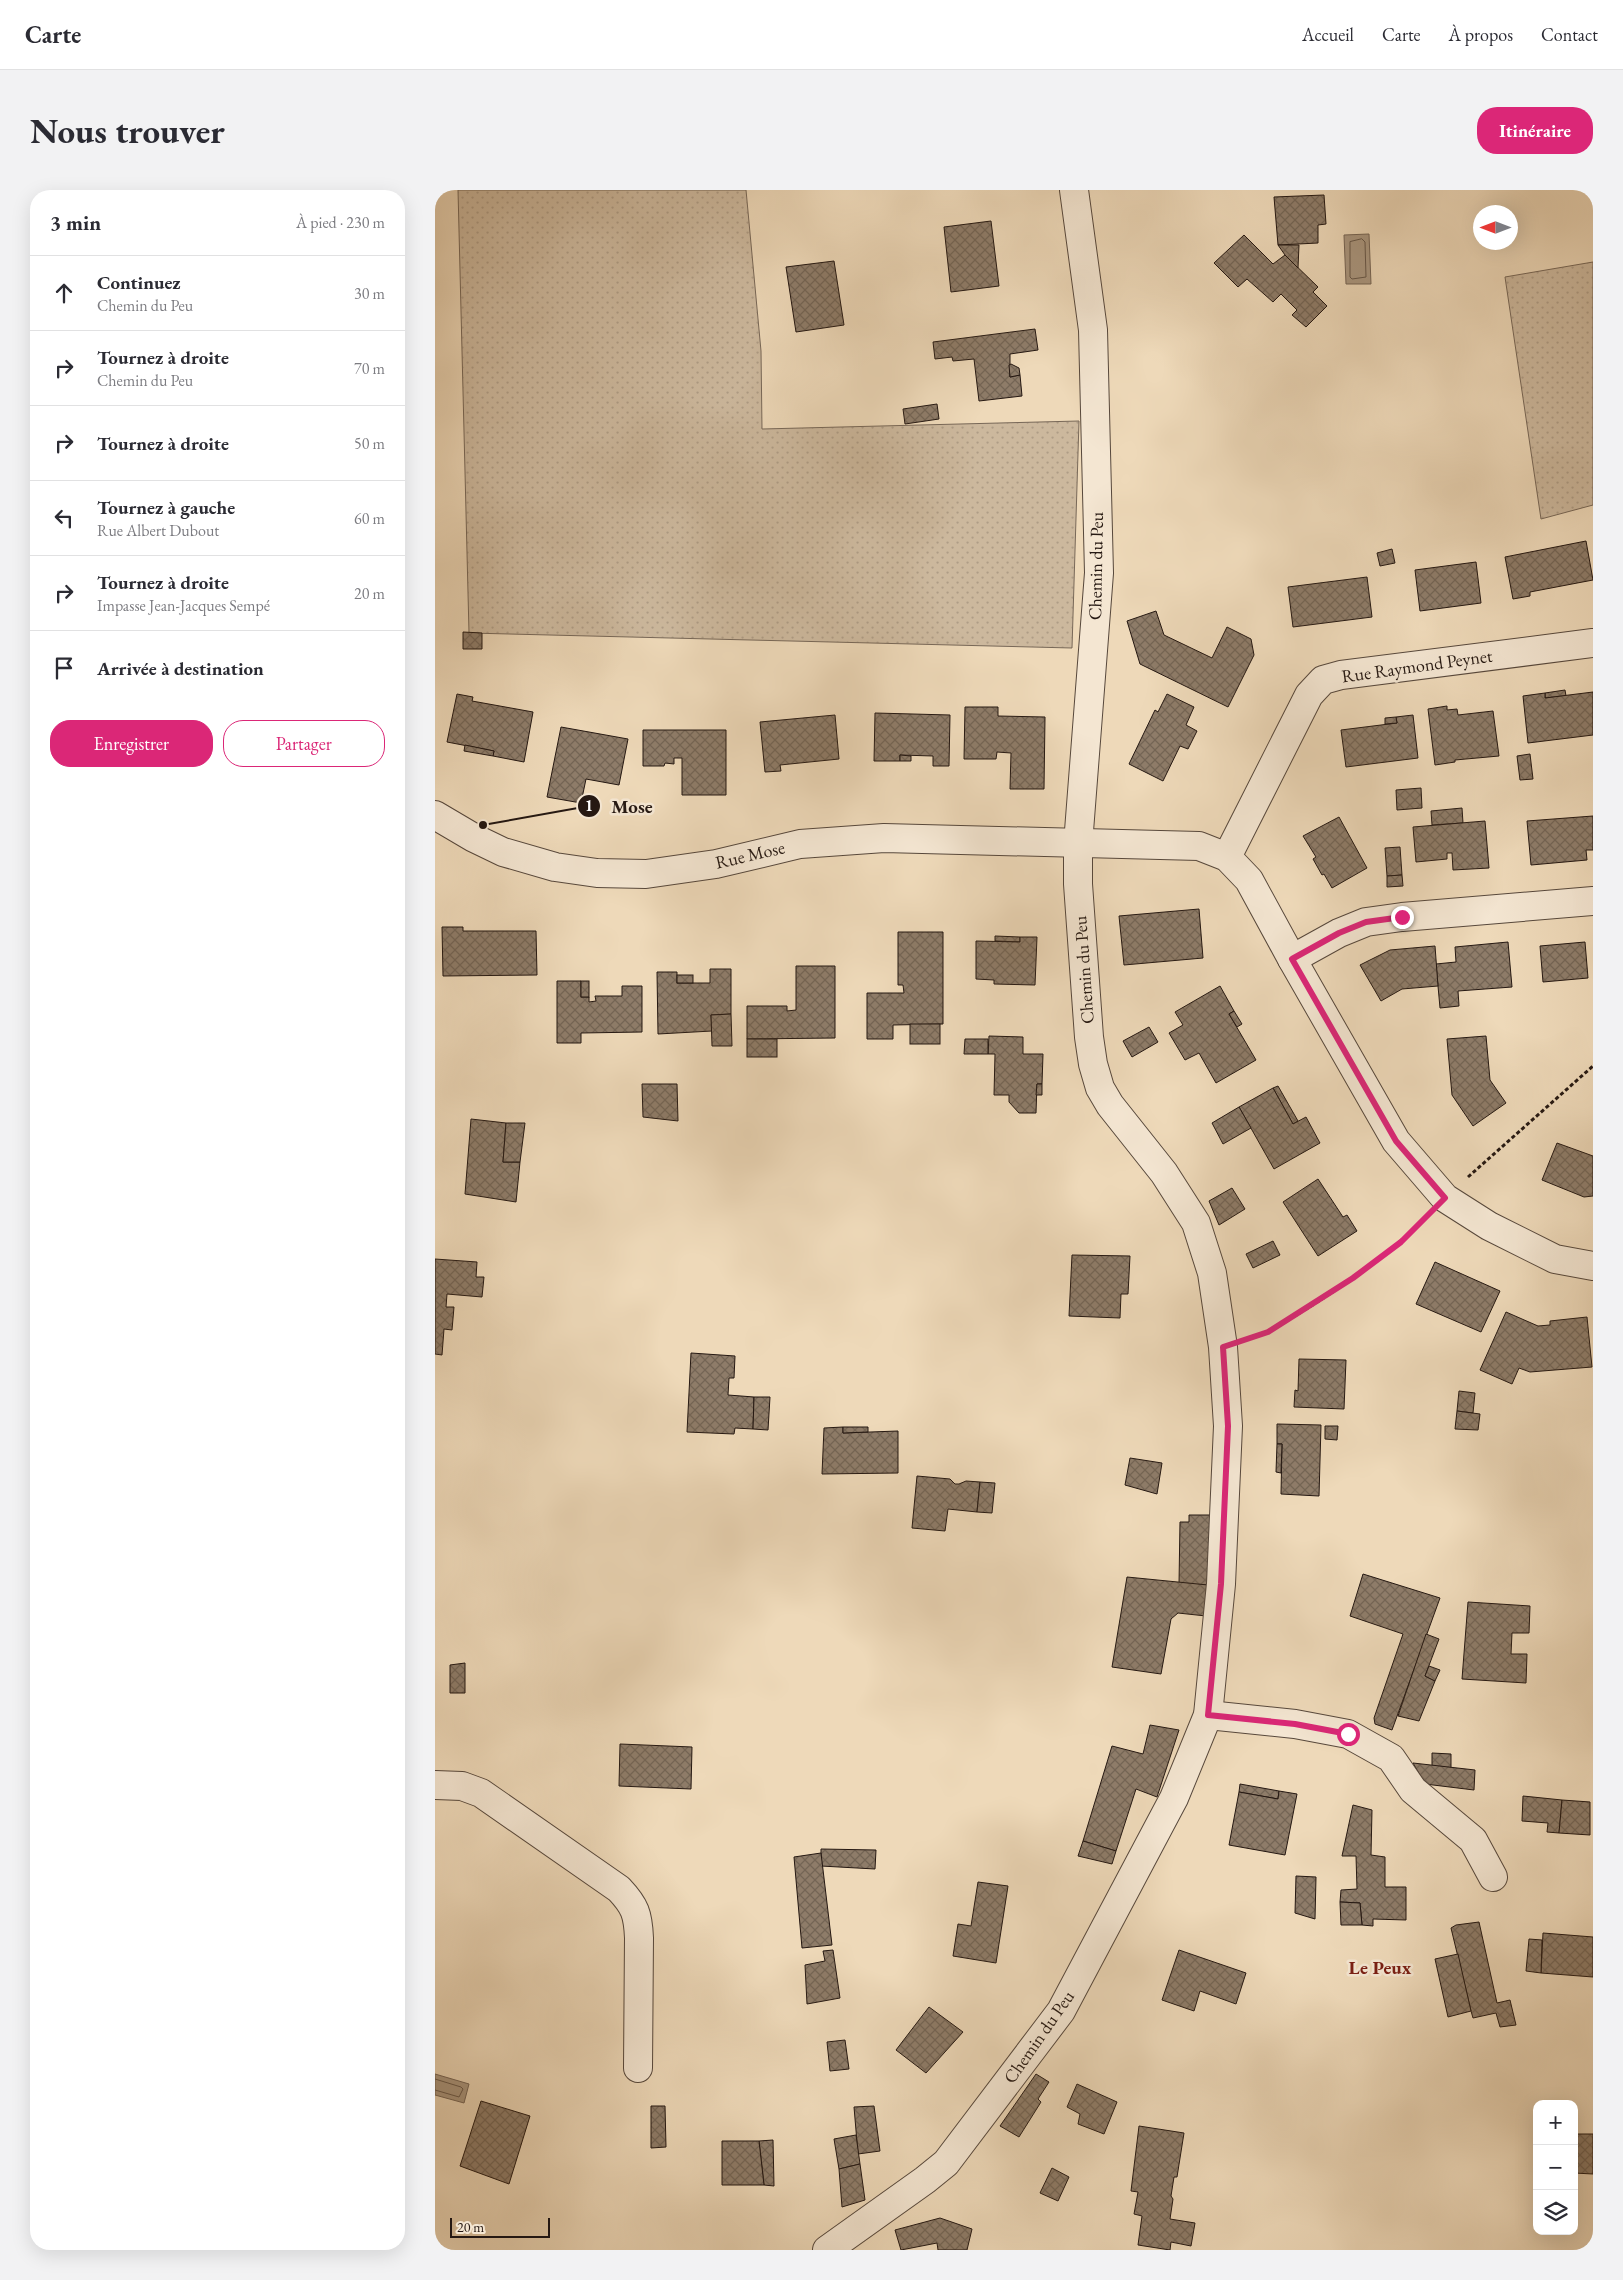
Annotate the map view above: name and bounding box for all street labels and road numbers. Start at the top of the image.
street label: Chemin du Peu [1083,511,1108,620]
street label: Rue Raymond Peynet [1340,643,1494,687]
street label: Rue Mose [713,835,787,874]
street label: Chemin du Peu [1068,915,1099,1025]
street label: Chemin du Peu [998,1985,1079,2088]

